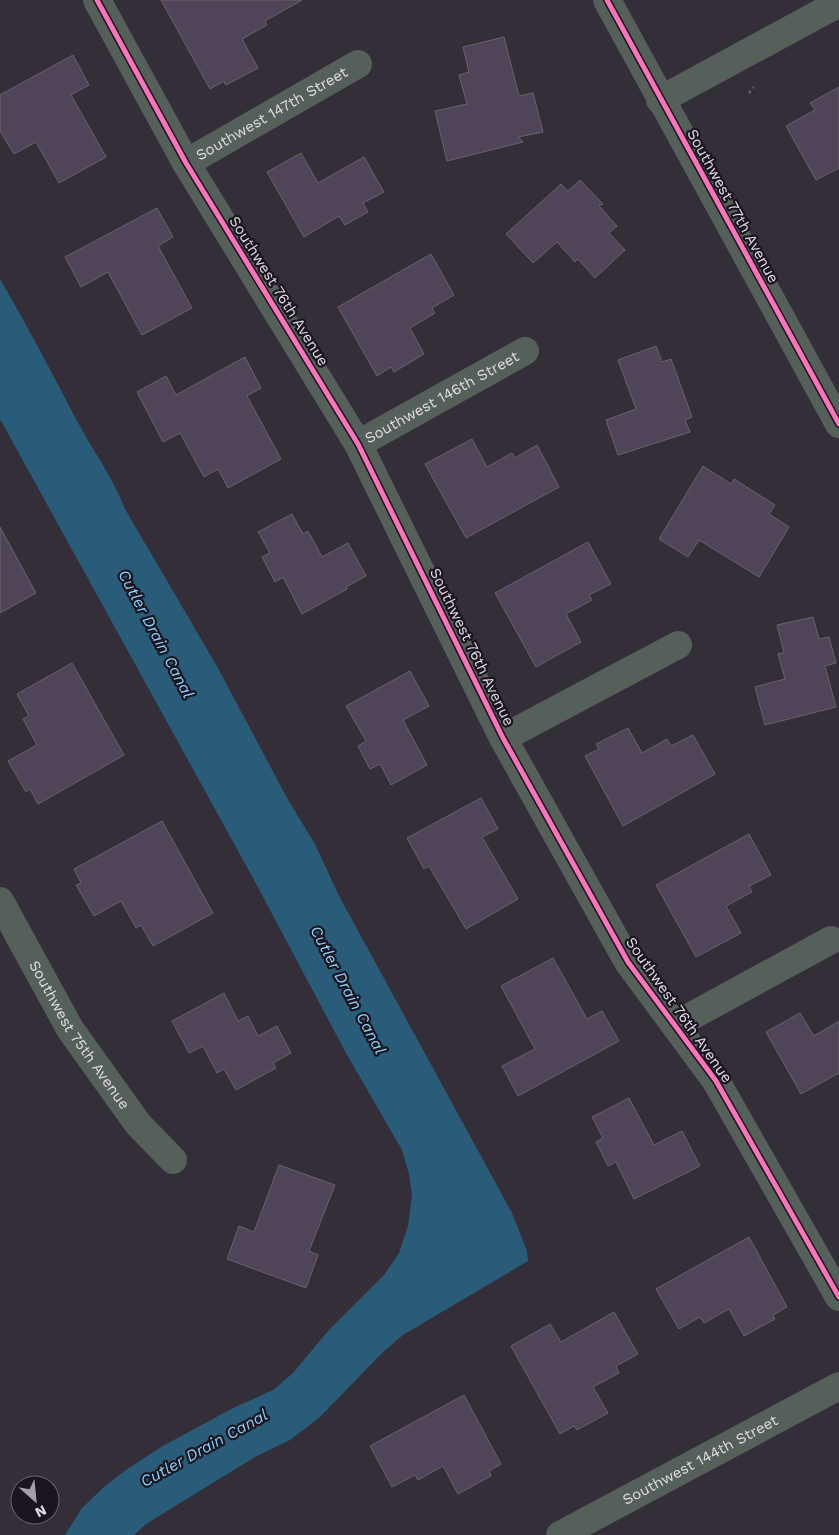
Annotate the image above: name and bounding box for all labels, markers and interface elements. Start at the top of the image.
street label: Southwest 147th Street [193,63,351,164]
street label: Southwest 77th Avenue [683,126,783,286]
street label: Southwest 76th Avenue [225,213,333,369]
street label: Southwest 146th Street [362,347,523,447]
street label: Southwest 76th Avenue [426,565,518,729]
water label: Cutler Drain Canal [114,567,198,702]
water label: Cutler Drain Canal [306,923,390,1058]
street label: Southwest 76th Avenue [622,934,736,1086]
street label: Southwest 75th Avenue [25,957,134,1113]
water label: Cutler Drain Canal [137,1405,271,1491]
street label: Southwest 144th Street [619,1411,782,1509]
north arrow [10,1475,60,1525]
text: N [33,1502,49,1521]

